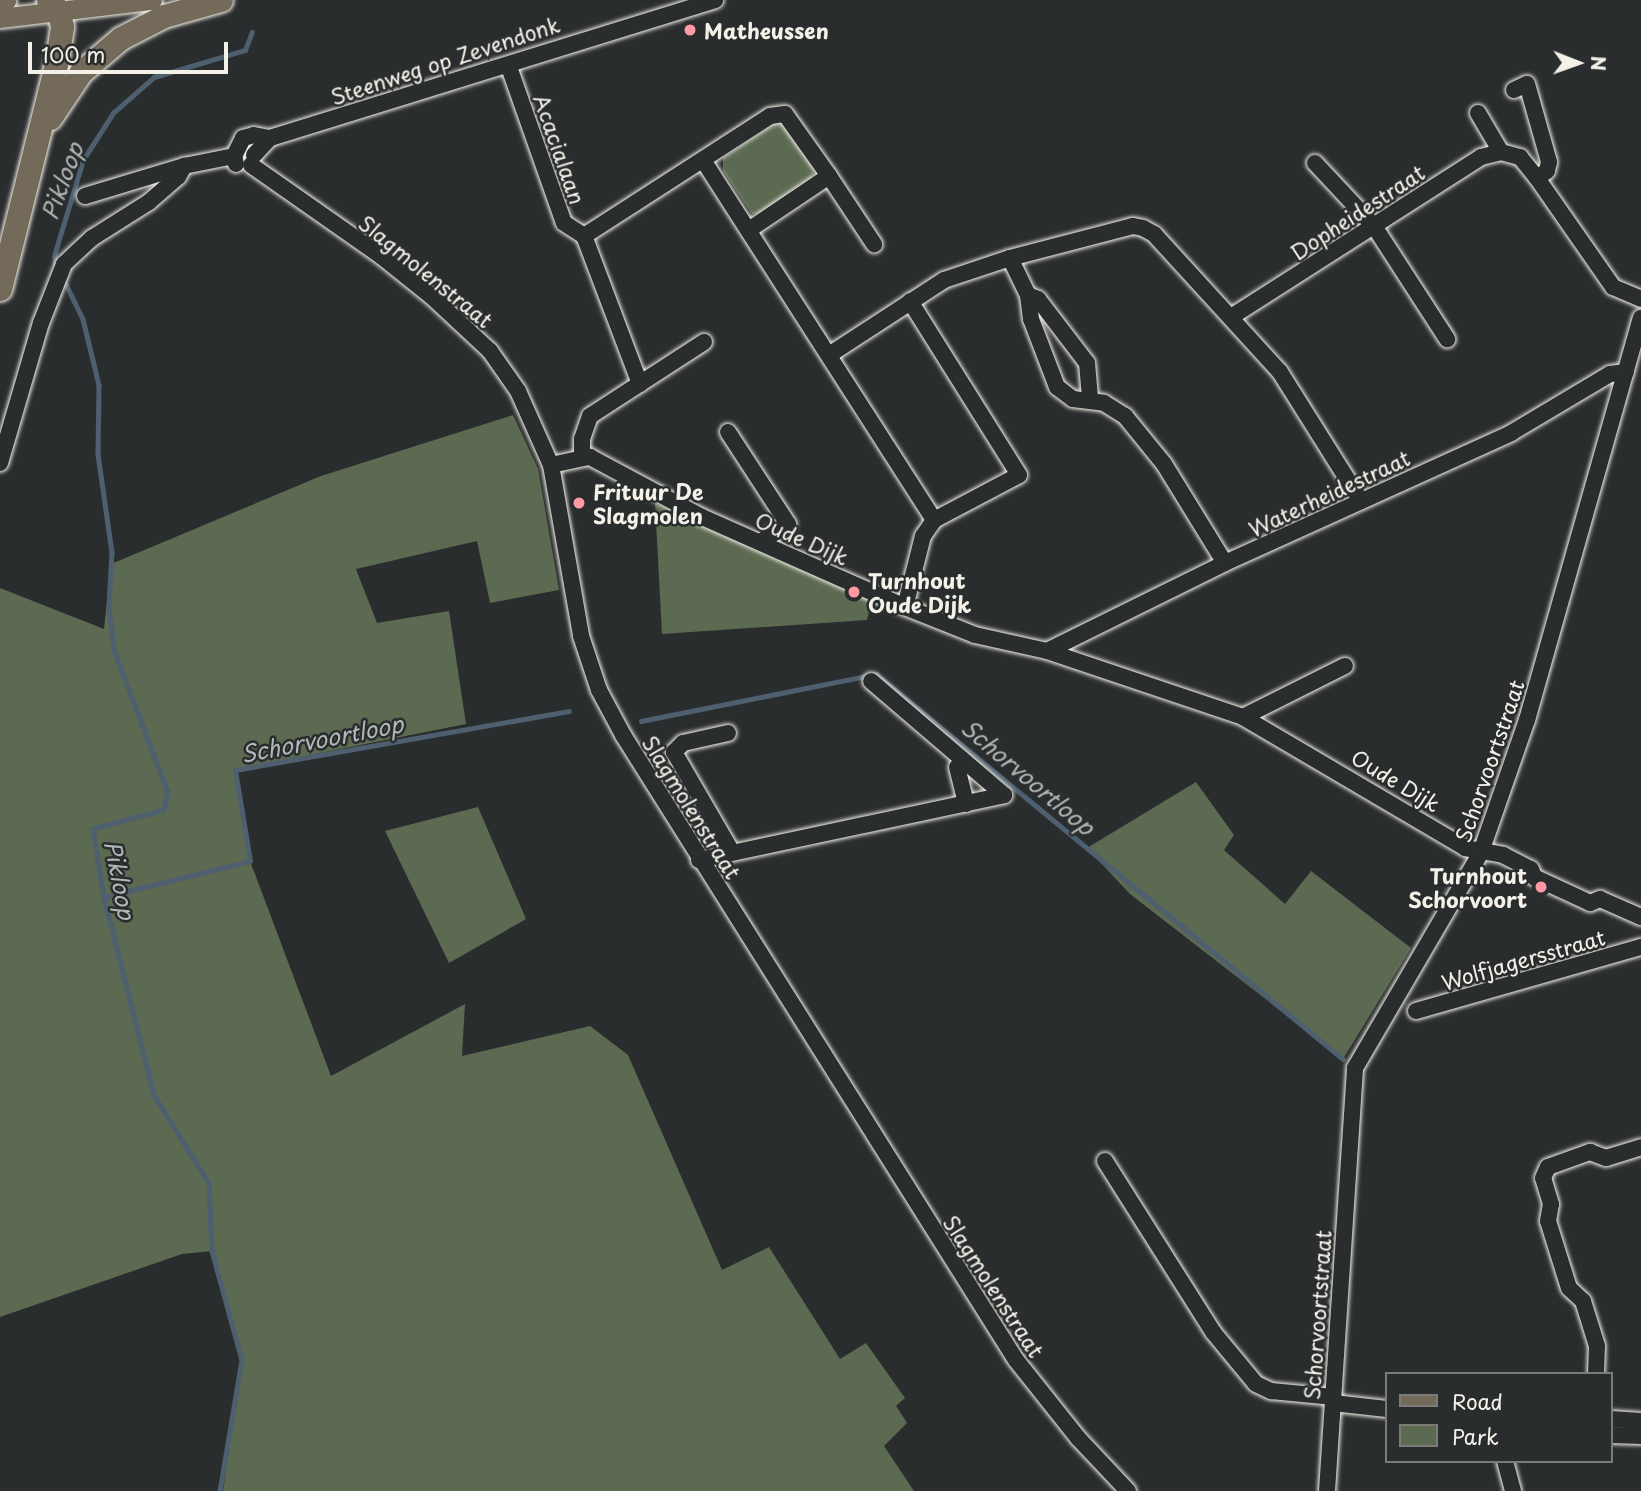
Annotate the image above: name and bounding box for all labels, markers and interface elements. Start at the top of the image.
street label: Steenweg op Zevendonk [327,11,563,109]
place label: Matheussen [704,17,829,43]
marker: Matheussen [682,22,698,38]
scale bar [32,28,231,72]
north arrow [1543,28,1613,98]
text: 100 m [41,38,105,70]
text: N [1585,56,1613,71]
street label: Acacialaan [529,91,591,207]
water label: Pikloop [35,139,89,223]
street label: Dopheidestraat [1285,159,1429,265]
street label: Slagmolenstraat [354,210,498,332]
street label: Waterheidestraat [1244,445,1414,541]
place label: Frituur De Slagmolen [593,478,703,528]
marker: Frituur De Slagmolen [571,495,587,511]
street label: Oude Dijk [751,506,853,570]
place label: Turnhout Oude Dijk [868,567,973,617]
marker: Turnhout Oude Dijk [846,584,862,600]
street label: Schorvoortstraat [1449,677,1529,845]
water label: Schorvoortloop [238,710,406,768]
water label: Schorvoortloop [956,713,1100,841]
street label: Slagmolenstraat [638,731,746,883]
street label: Oude Dijk [1346,743,1446,817]
water label: Pikloop [99,838,141,922]
place label: Turnhout Schorvoort [1408,862,1527,912]
marker: Turnhout Schorvoort [1533,879,1549,895]
street label: Wolfjagersstraat [1438,924,1608,994]
street label: Slagmolenstraat [939,1210,1049,1362]
street label: Schorvoortstraat [1298,1229,1336,1401]
legend [1386,1372,1613,1463]
text: Road [1452,1385,1503,1417]
text: Park [1452,1420,1499,1452]

